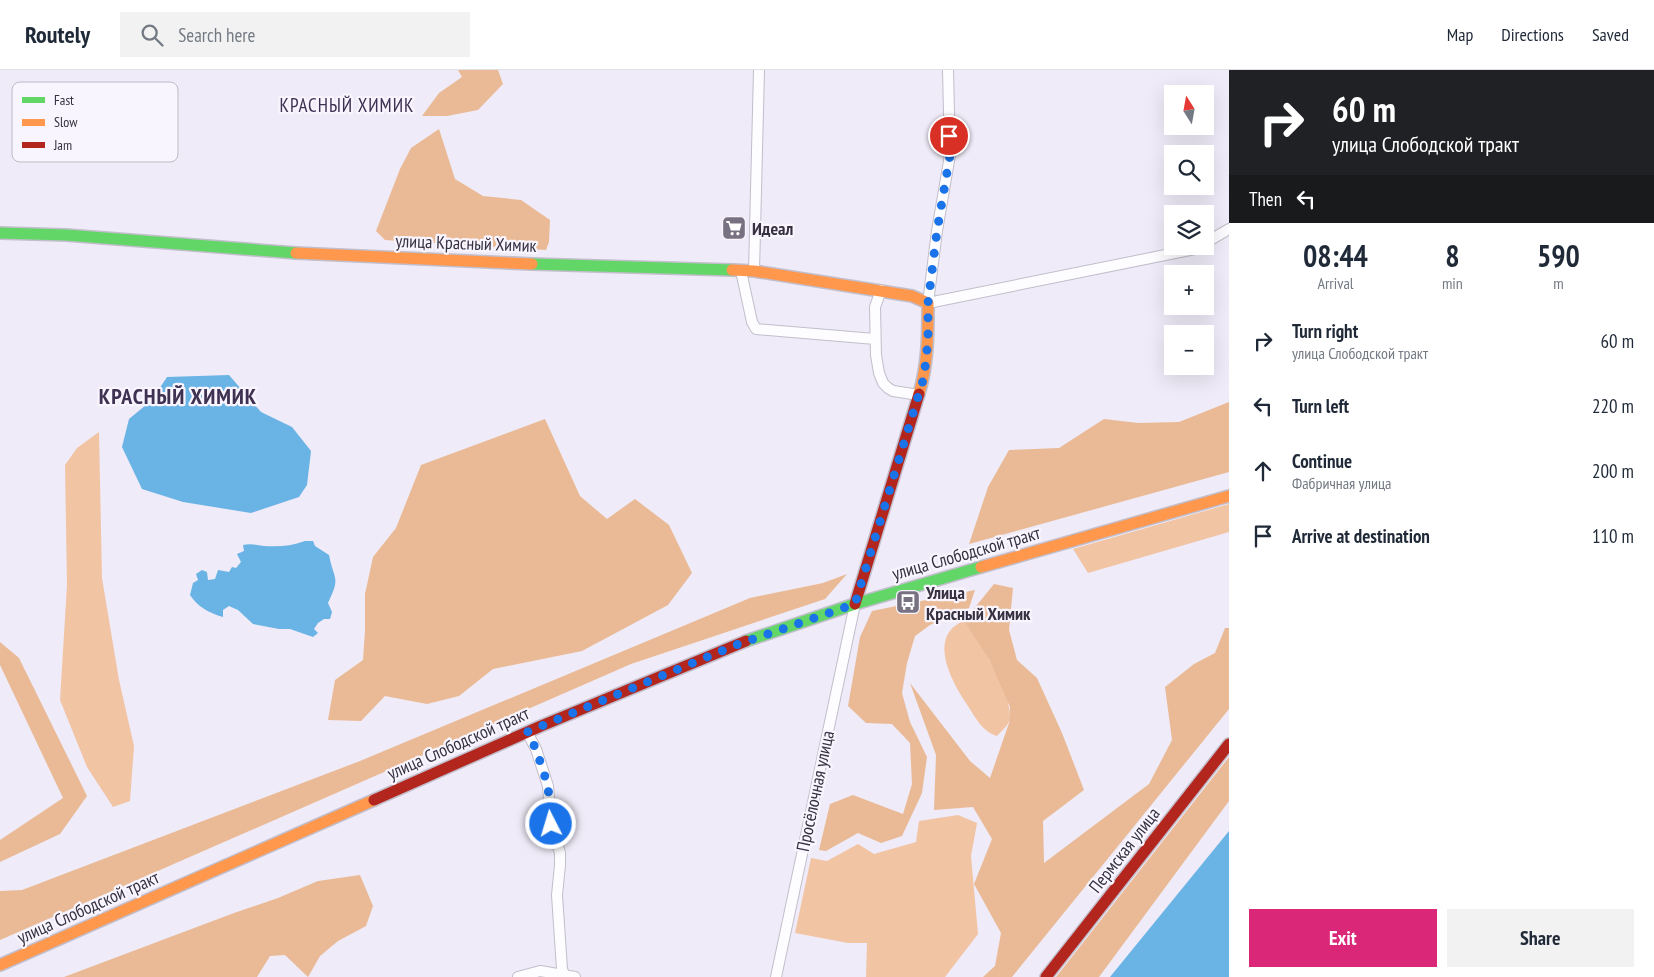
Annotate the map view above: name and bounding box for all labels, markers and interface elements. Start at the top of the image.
search box [120,12,470,57]
text: Routely [25,19,90,50]
icon: search [138,21,166,49]
text: Search here [178,23,255,47]
text: Map [1447,23,1473,46]
text: Directions [1501,23,1564,46]
text: Saved [1592,23,1629,46]
legend [12,82,178,162]
north arrow [1164,85,1214,135]
map controls [1164,85,1214,375]
text: 60 m [1332,86,1396,132]
icon: right [1249,90,1314,155]
text: Fast [54,91,74,109]
district label: КРАСНЫЙ ХИМИК [280,93,414,117]
text: Slow [54,113,78,131]
pin [928,115,970,157]
icon: arrive [935,122,963,150]
text: улица Слободской тракт [1332,130,1519,158]
text: Jam [53,136,72,154]
button: search [1164,145,1214,195]
icon: left [1292,185,1320,213]
text: Then [1249,187,1282,211]
button: layers [1164,205,1214,255]
supermarket icon: Идеал [721,215,747,241]
place label: Идеал [752,217,794,240]
street label: улица Красный Химик [395,229,537,257]
text: 08:44 [1303,236,1368,275]
text: 8 [1445,236,1460,275]
text: 590 [1537,236,1580,275]
button: + [1164,265,1214,315]
text: Arrival [1317,273,1354,293]
text: min [1442,273,1463,293]
text: m [1553,273,1564,293]
text: Turn right [1292,319,1358,343]
button: − [1164,325,1214,375]
icon: right [1249,327,1277,355]
text: 60 m [1601,329,1634,353]
text: улица Слободской тракт [1292,343,1428,363]
district label: КРАСНЫЙ ХИМИК [99,382,257,410]
icon: left [1249,392,1277,420]
text: Turn left [1292,394,1349,418]
text: 220 m [1592,394,1634,418]
text: Continue [1292,449,1352,473]
icon: ahead [1249,457,1277,485]
text: 200 m [1592,459,1634,483]
text: Фабричная улица [1292,473,1391,493]
street label: улица Слободской тракт [889,521,1043,585]
icon: arrive [1249,522,1277,550]
text: Arrive at destination [1292,524,1430,548]
text: 110 m [1592,524,1634,548]
place label: Улица Красный Химик [925,581,1031,625]
bus stop icon: Улица Красный Химик [895,589,921,615]
street label: улица Слободской тракт [383,701,533,785]
street label: Просёлочная улица [791,728,839,854]
position arrow [524,797,576,849]
street label: Пермская улица [1083,803,1165,897]
street label: улица Слободской тракт [13,865,163,949]
button: Exit [1249,909,1437,967]
button: Share [1447,909,1634,967]

